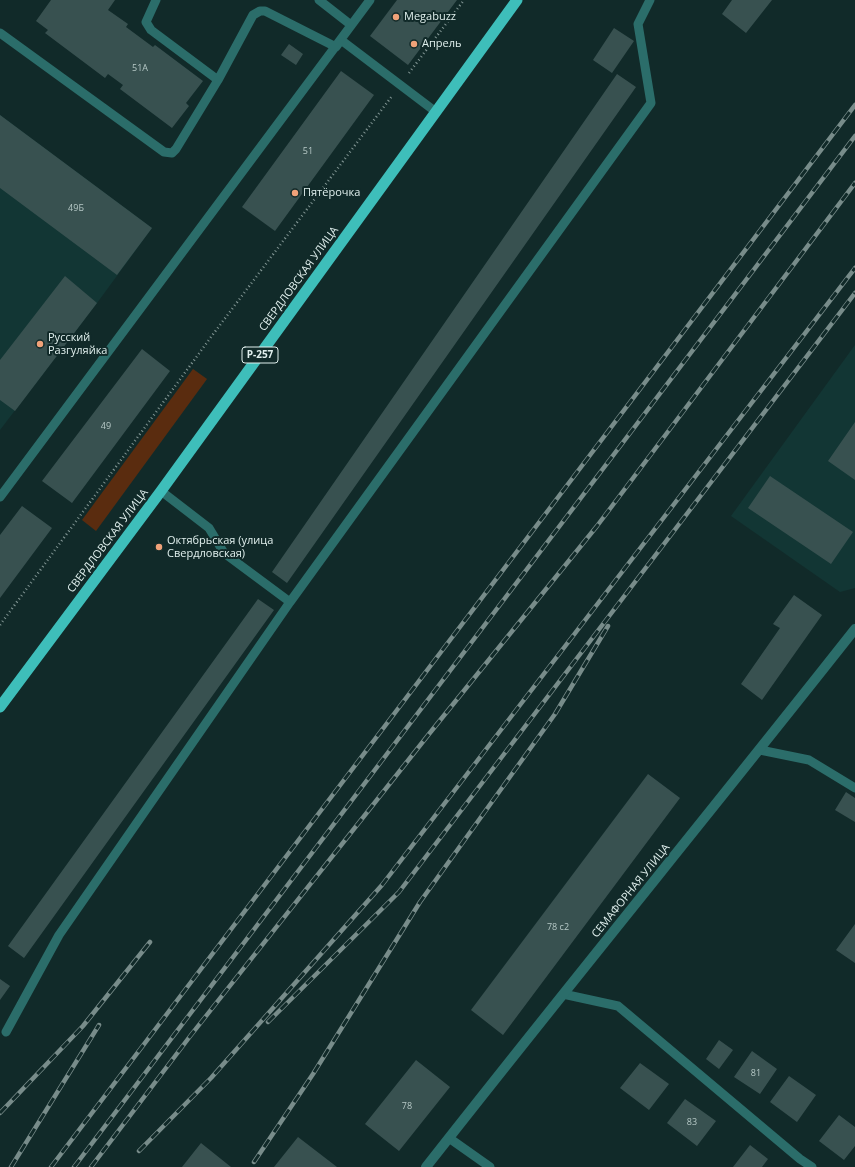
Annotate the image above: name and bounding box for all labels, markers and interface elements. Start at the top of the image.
place label: Megabuzz [404,10,456,24]
marker: Megabuzz [391,12,401,22]
place label: Апрель [422,37,461,51]
marker: Апрель [409,39,419,49]
house number: 51А [132,63,148,73]
house number: 51 [303,146,313,156]
place label: Пятёрочка [303,186,360,200]
marker: Пятёрочка [290,188,300,198]
house number: 49Б [68,203,84,213]
street label: СВЕРДЛОВСКАЯ УЛИЦА [257,224,341,334]
place label: Русский Разгуляйка [48,331,107,357]
marker: Русский Разгуляйка [35,339,45,349]
road number: Р-257 [242,347,278,363]
house number: 49 [101,421,111,431]
street label: СВЕРДЛОВСКАЯ УЛИЦА [65,487,151,595]
place label: Октябрьская (улица Свердловская) [167,534,273,560]
marker: Октябрьская (улица Свердловская) [154,542,164,552]
street label: СЕМАФОРНАЯ УЛИЦА [589,842,673,940]
house number: 78 с2 [547,922,569,932]
house number: 81 [751,1068,761,1078]
house number: 78 [402,1101,412,1111]
house number: 83 [687,1117,697,1127]

